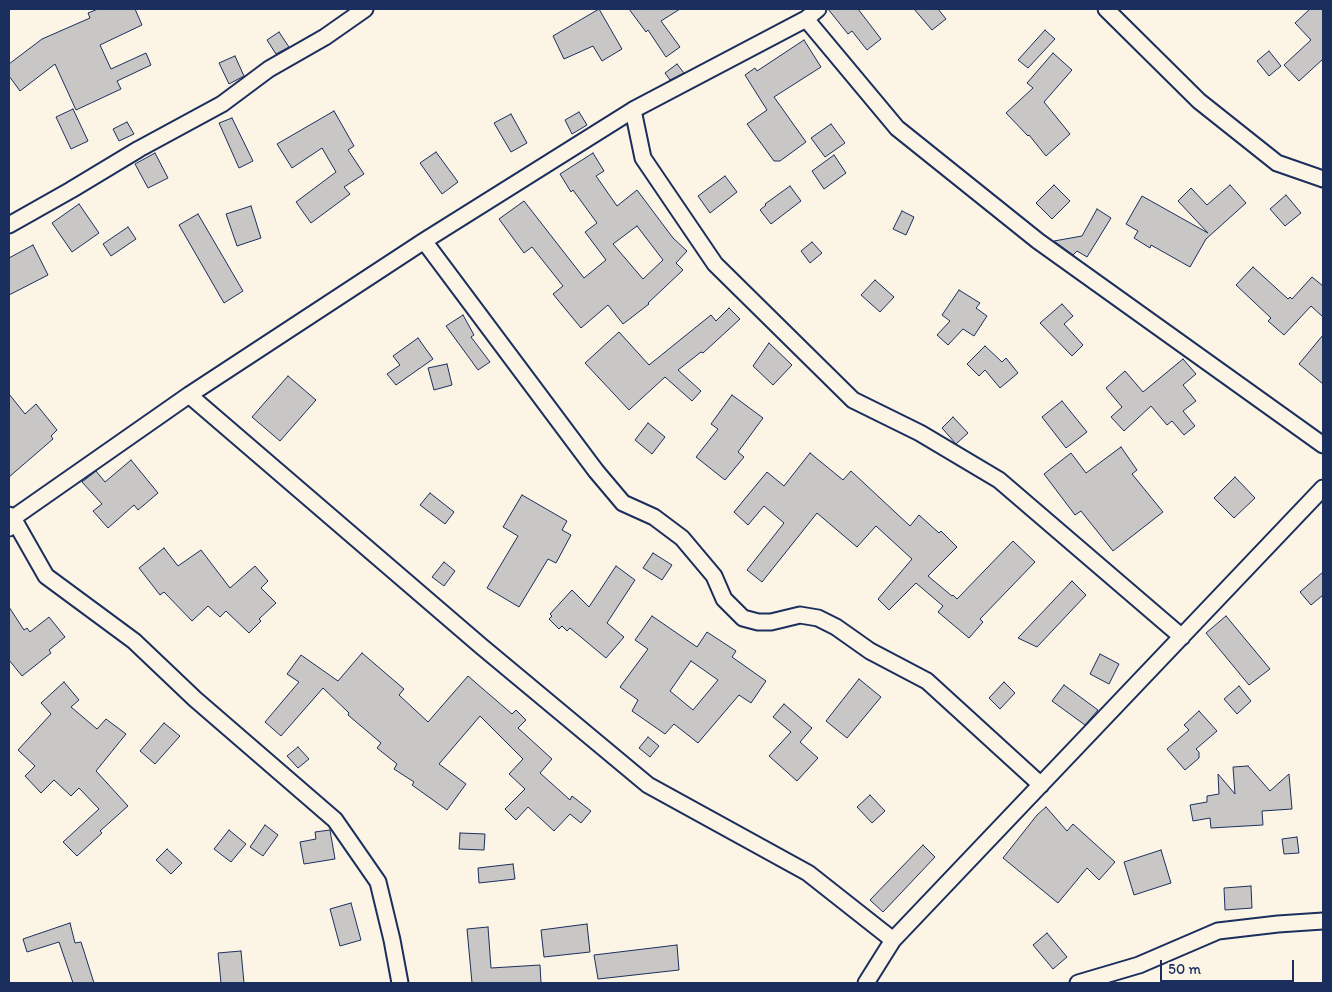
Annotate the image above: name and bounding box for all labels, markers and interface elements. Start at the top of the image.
scale bar [1162,950,1296,982]
text: 50 m [1168,960,1201,978]

